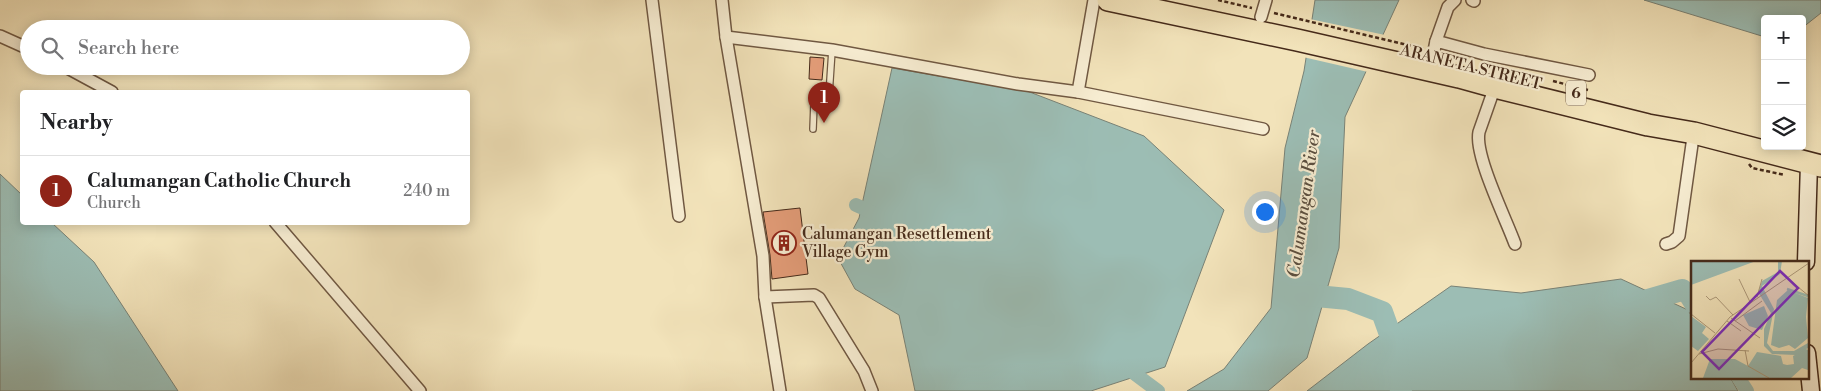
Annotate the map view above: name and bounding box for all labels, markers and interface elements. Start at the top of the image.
map controls [1761,15,1806,150]
button: + [1761,15,1806,60]
search box [20,20,470,75]
icon: search [38,34,66,62]
text: Search here [78,36,179,60]
street label: ARANETA STREET [1397,39,1544,94]
button: − [1761,60,1806,105]
road number: 6 [1566,80,1586,106]
pin: 1 [808,82,840,123]
button: layers [1761,105,1806,150]
text: Nearby [40,110,113,136]
water label: Calumangan River [1282,128,1326,279]
text: Calumangan Catholic Church [87,169,351,193]
text: 1 [52,181,60,201]
text: 240 m [403,181,450,201]
text: Church [87,193,141,213]
your location [1252,199,1278,225]
place label: Calumangan Resettlement Village Gym [801,224,992,262]
building icon: Calumangan Resettlement Village Gym [771,230,797,256]
inset map [1691,261,1808,378]

